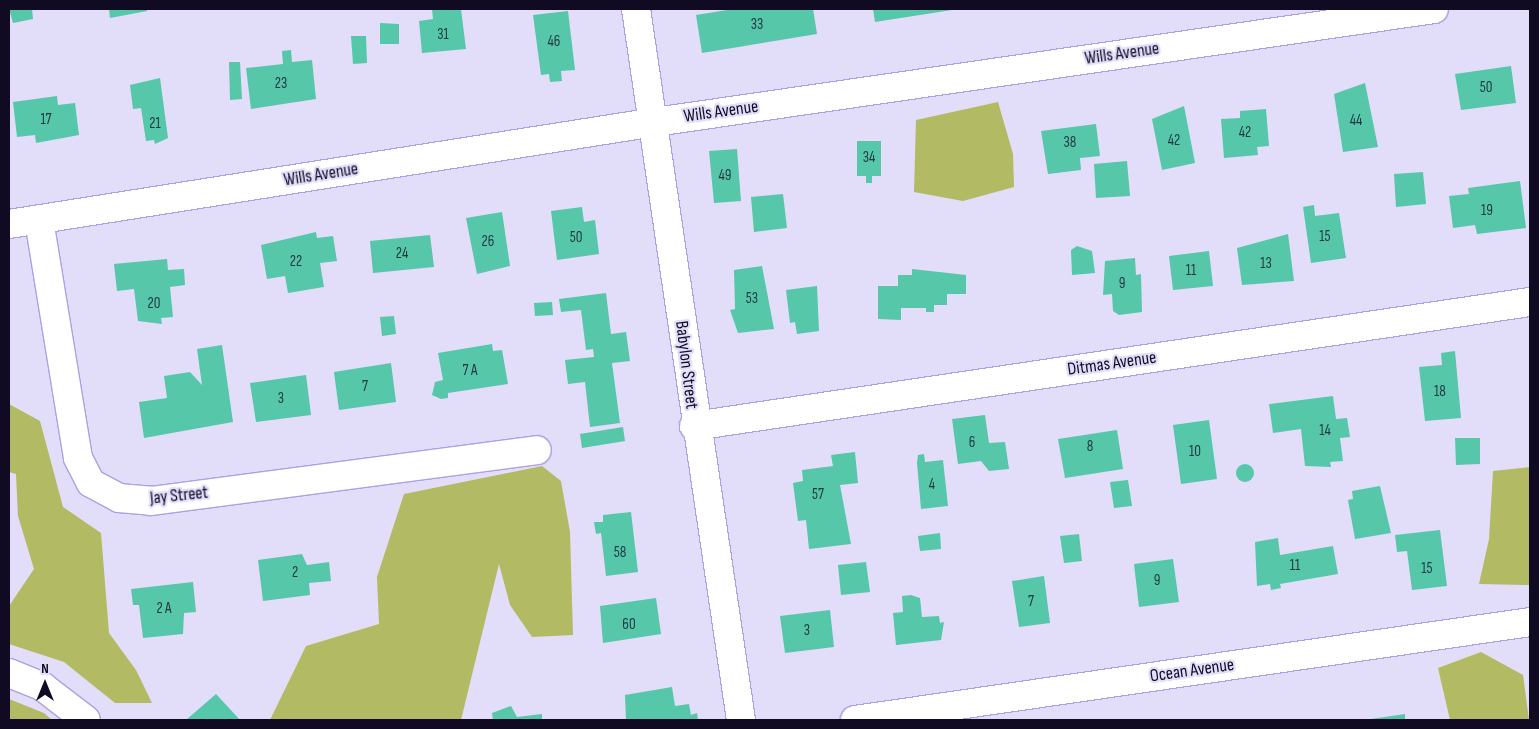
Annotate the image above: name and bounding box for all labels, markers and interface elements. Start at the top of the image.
house number: 33 [751,16,763,34]
house number: 31 [437,26,449,44]
house number: 46 [548,33,560,51]
street label: Wills Avenue [1083,38,1161,70]
house number: 23 [275,75,287,93]
house number: 50 [1480,79,1492,97]
street label: Wills Avenue [682,96,760,128]
house number: 17 [40,111,52,129]
house number: 44 [1350,112,1362,130]
house number: 21 [149,115,161,133]
house number: 42 [1239,124,1251,142]
house number: 42 [1168,132,1180,150]
house number: 38 [1064,134,1076,152]
house number: 34 [863,149,875,167]
street label: Wills Avenue [282,158,360,192]
house number: 49 [719,167,731,185]
house number: 19 [1481,202,1493,220]
house number: 15 [1319,228,1331,246]
house number: 50 [570,229,582,247]
house number: 26 [482,233,494,251]
house number: 24 [396,245,408,263]
house number: 22 [290,253,302,271]
house number: 13 [1260,255,1272,273]
house number: 11 [1186,262,1196,280]
house number: 9 [1119,275,1125,293]
house number: 53 [746,290,758,308]
house number: 20 [148,295,160,313]
street label: Babylon Street [670,320,702,410]
street label: Ditmas Avenue [1066,347,1158,381]
house number: 7 A [463,362,477,380]
house number: 7 [362,378,368,396]
house number: 18 [1434,383,1446,401]
house number: 3 [278,390,284,408]
house number: 14 [1319,422,1331,440]
house number: 6 [969,434,975,452]
house number: 8 [1087,438,1093,456]
house number: 10 [1189,443,1201,461]
house number: 4 [929,476,935,494]
street label: Jay Street [149,482,209,510]
house number: 57 [812,486,824,504]
house number: 58 [614,544,626,562]
house number: 11 [1290,557,1300,575]
house number: 15 [1421,560,1433,578]
house number: 2 [292,564,298,582]
house number: 9 [1154,572,1160,590]
house number: 7 [1028,593,1034,611]
house number: 2 A [157,600,171,618]
house number: 60 [622,616,636,634]
house number: 3 [804,622,810,640]
street label: Ocean Avenue [1149,654,1235,688]
north arrow [20,659,70,709]
text: N [41,660,49,677]

